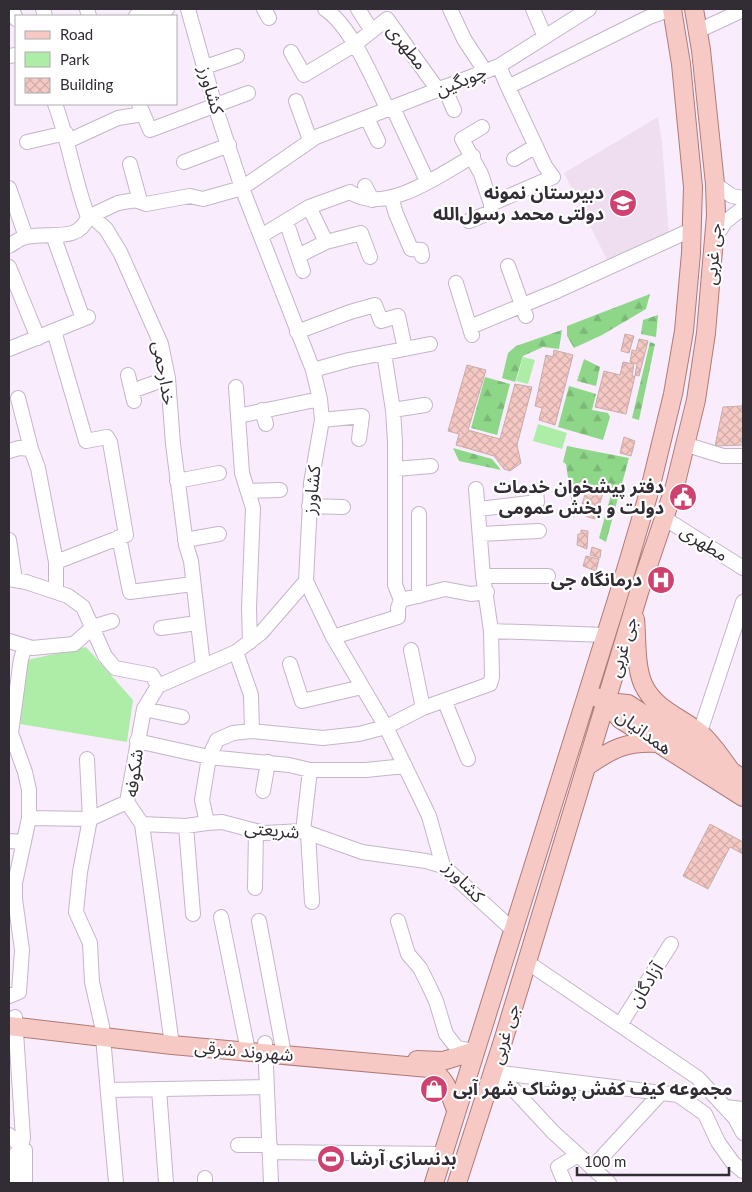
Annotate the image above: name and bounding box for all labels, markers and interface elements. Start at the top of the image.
legend [15,15,178,105]
street label: مطهری [382,19,433,74]
text: Road [60,25,93,43]
text: Park [60,50,90,68]
street label: چوبگین [432,60,490,101]
street label: کشاورز [193,62,229,117]
text: Building [60,75,113,93]
place label: دبیرستان نمونه دولتی محمد رسول‌الله [433,181,604,225]
school or university icon: دبیرستان نمونه دولتی محمد رسول‌الله [608,188,638,218]
street label: جی غربی [698,222,727,286]
street label: خدارحمی [148,339,181,407]
street label: کشاورز [297,464,326,517]
place label: دفتر پیشخوان خدمات دولت و بخش عمومی [494,475,664,518]
public building icon: دفتر پیشخوان خدمات دولت و بخش عمومی [668,482,698,512]
street label: مطهری [676,519,732,566]
hospital icon: درمانگاه جی [646,565,676,595]
place label: درمانگاه جی [551,568,642,591]
street label: جی غربی [602,614,643,680]
street label: همدانیان [612,704,677,760]
street label: شکوفه [119,747,148,798]
street label: شریعتی [243,816,301,843]
street label: کشاورز [438,855,490,908]
street label: آزادگان [623,958,669,1011]
street label: جی غربی [484,1001,525,1067]
street label: شهروند شرقی [194,1035,295,1066]
shop icon: مجموعه کیف کفش پوشاک شهر آبی [419,1074,449,1104]
place label: مجموعه کیف کفش پوشاک شهر آبی [453,1077,733,1101]
sports icon: بدنسازی آرشا [316,1144,346,1174]
scale bar [577,1144,730,1176]
place label: بدنسازی آرشا [350,1147,457,1170]
text: 100 m [584,1152,626,1170]

